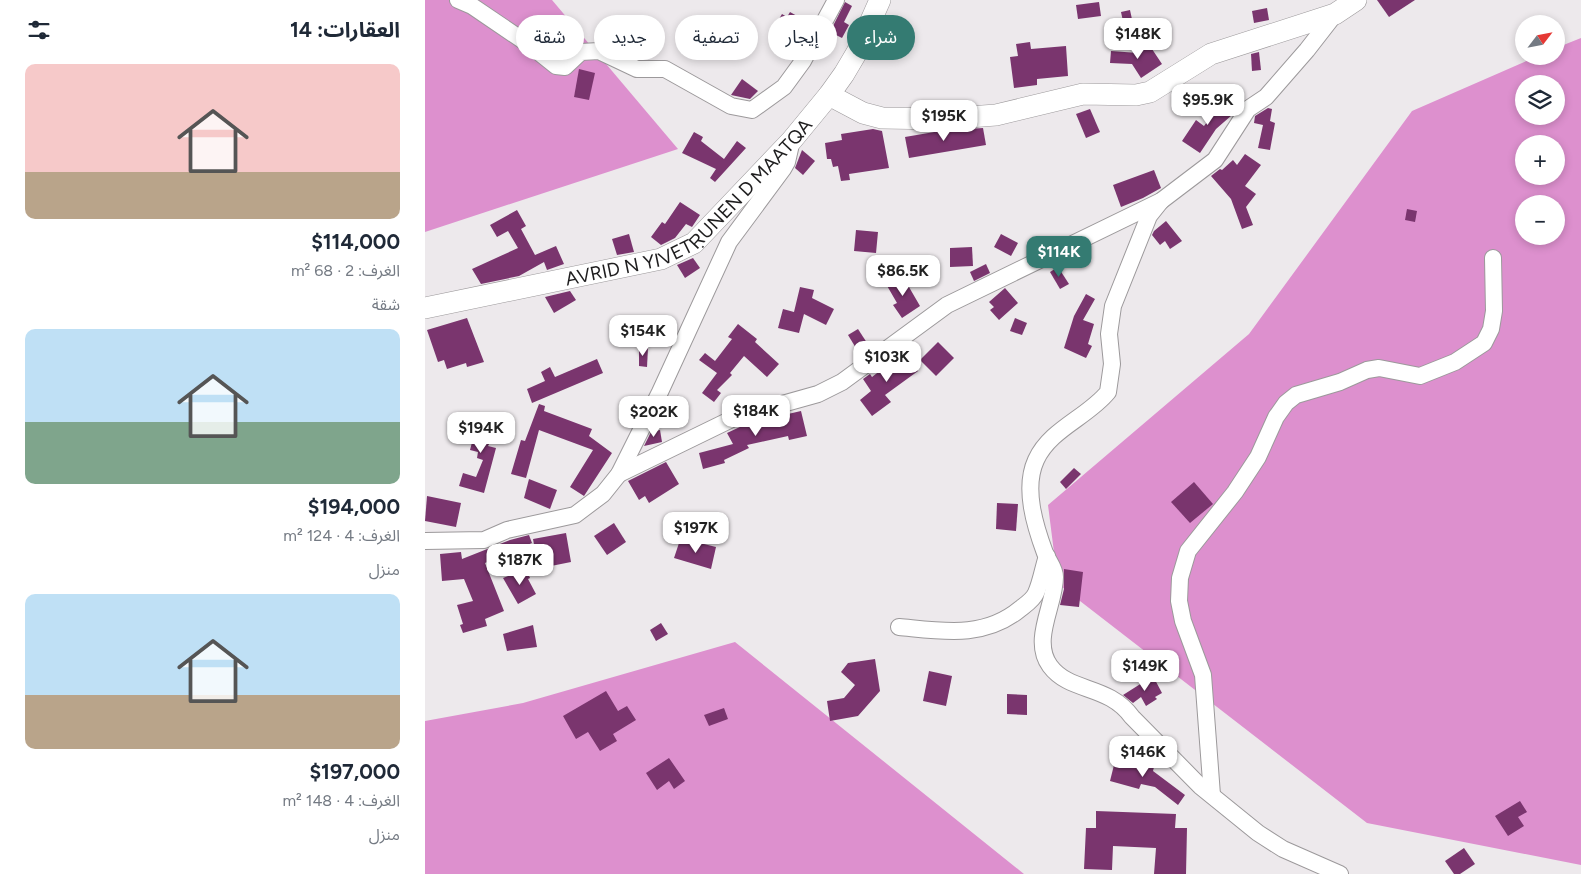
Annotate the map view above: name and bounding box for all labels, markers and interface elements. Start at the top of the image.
chip: شقة [516,15,584,60]
chip: جديد [594,15,665,60]
chip: تصفية [675,15,758,60]
chip: إيجار [768,15,837,60]
chip: شراء [847,15,915,60]
north arrow [1515,15,1565,65]
map controls [1515,15,1565,245]
icon: filters [25,16,53,44]
text: العقارات: 14 [290,17,400,42]
pin: $148K [1103,18,1173,60]
text: $148K [1115,24,1161,43]
button: layers [1515,75,1565,125]
pin: $95.9K [1167,84,1249,126]
text: $95.9K [1182,90,1234,109]
icon: home [168,96,258,186]
pin: $195K [909,100,979,142]
text: $195K [922,106,966,125]
street label: AVRID N YIVETṚUNEN D MAATQA [563,114,817,290]
button: + [1515,135,1565,185]
button: − [1515,195,1565,245]
text: $114,000 [311,229,400,254]
pin: $114K [1024,236,1094,278]
text: $114K [1037,242,1081,261]
pin: $86.5K [862,254,944,297]
text: الغرف: 2 · 68 m² [291,261,400,280]
text: $86.5K [877,261,929,280]
text: شقة [372,295,400,314]
pin: $154K [608,314,678,357]
text: $154K [620,321,666,340]
pin: $103K [852,340,922,383]
text: $103K [864,347,910,366]
icon: home [168,361,258,451]
pin: $184K [721,394,791,437]
pin: $202K [619,396,689,438]
text: $184K [733,401,779,420]
text: $202K [630,402,678,421]
pin: $194K [446,412,516,454]
text: $194K [458,418,504,437]
text: $194,000 [308,494,400,519]
pin: $197K [661,512,731,554]
text: $197K [674,518,718,537]
text: الغرف: 4 · 124 m² [283,526,400,545]
pin: $187K [485,544,555,586]
text: $187K [498,550,542,569]
text: منزل [369,560,400,579]
icon: home [168,626,258,716]
pin: $149K [1110,650,1180,692]
text: $149K [1122,656,1168,675]
pin: $146K [1108,736,1178,778]
text: $146K [1120,742,1166,761]
text: $197,000 [309,759,400,784]
text: الغرف: 4 · 148 m² [282,791,400,810]
text: منزل [369,825,400,844]

